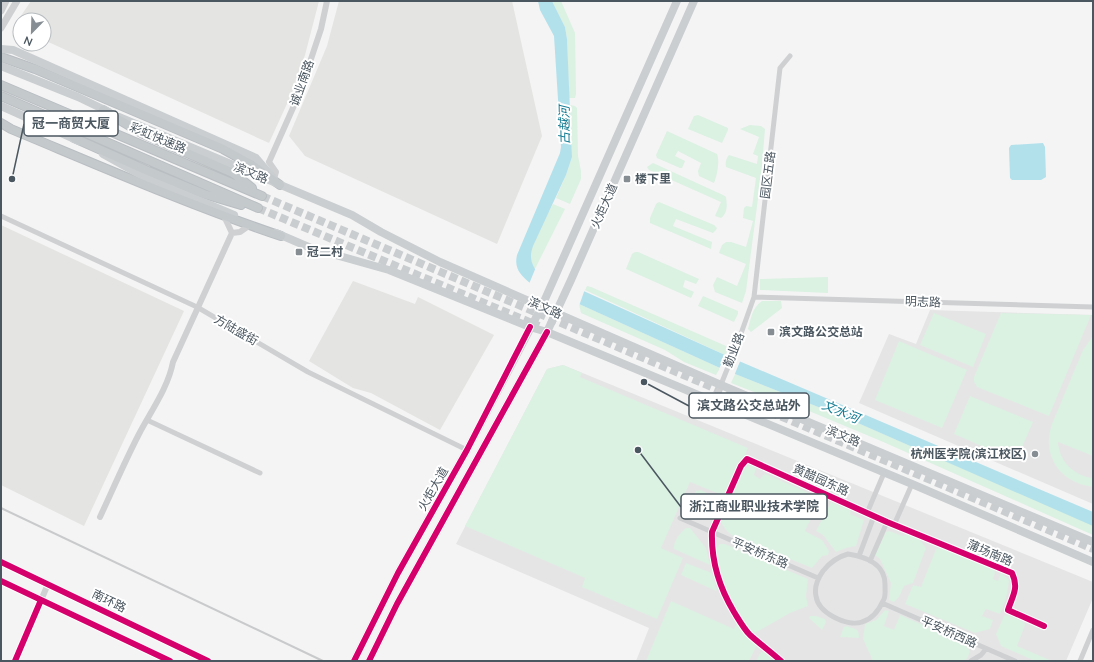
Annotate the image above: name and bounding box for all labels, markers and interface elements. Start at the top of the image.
north arrow [12,12,52,52]
text: N [22,33,35,49]
street label: 诚业南路 [286,58,317,108]
water label: 古越河 [556,102,572,145]
callout: 冠一商贸大厦 [24,111,118,136]
text: 冠一商贸大厦 [32,115,110,131]
street label: 彩虹快速路 [128,119,189,156]
street label: 园区五路 [757,150,778,200]
street label: 滨文路 [232,159,271,186]
place label: 楼下里 [635,171,671,186]
marker: 楼下里 [622,174,632,184]
street label: 火炬大道 [587,181,620,231]
place label: 冠二村 [307,244,343,259]
marker: 冠二村 [294,247,304,257]
street label: 滨文路 [526,293,565,322]
street label: 明志路 [905,293,941,310]
street label: 方陆盛街 [212,311,261,348]
place label: 滨文路公交总站 [779,324,863,339]
marker: 滨文路公交总站 [766,327,776,337]
street label: 勤业路 [720,330,747,369]
callout: 滨文路公交总站外 [689,393,809,418]
water label: 文水河 [820,396,865,427]
text: 滨文路公交总站外 [697,397,801,413]
street label: 滨文路 [824,422,863,449]
place label: 杭州医学院(滨江校区) [910,446,1027,461]
marker: 杭州医学院(滨江校区) [1030,449,1040,459]
street label: 黄醋园东路 [791,460,852,499]
street label: 火炬大道 [414,464,451,513]
callout: 浙江商业职业技术学院 [681,494,827,519]
text: 浙江商业职业技术学院 [689,498,819,514]
street label: 平安桥东路 [730,534,791,571]
street label: 蒲场南路 [965,536,1015,569]
street label: 南环路 [90,586,129,615]
street label: 平安桥西路 [919,612,980,651]

